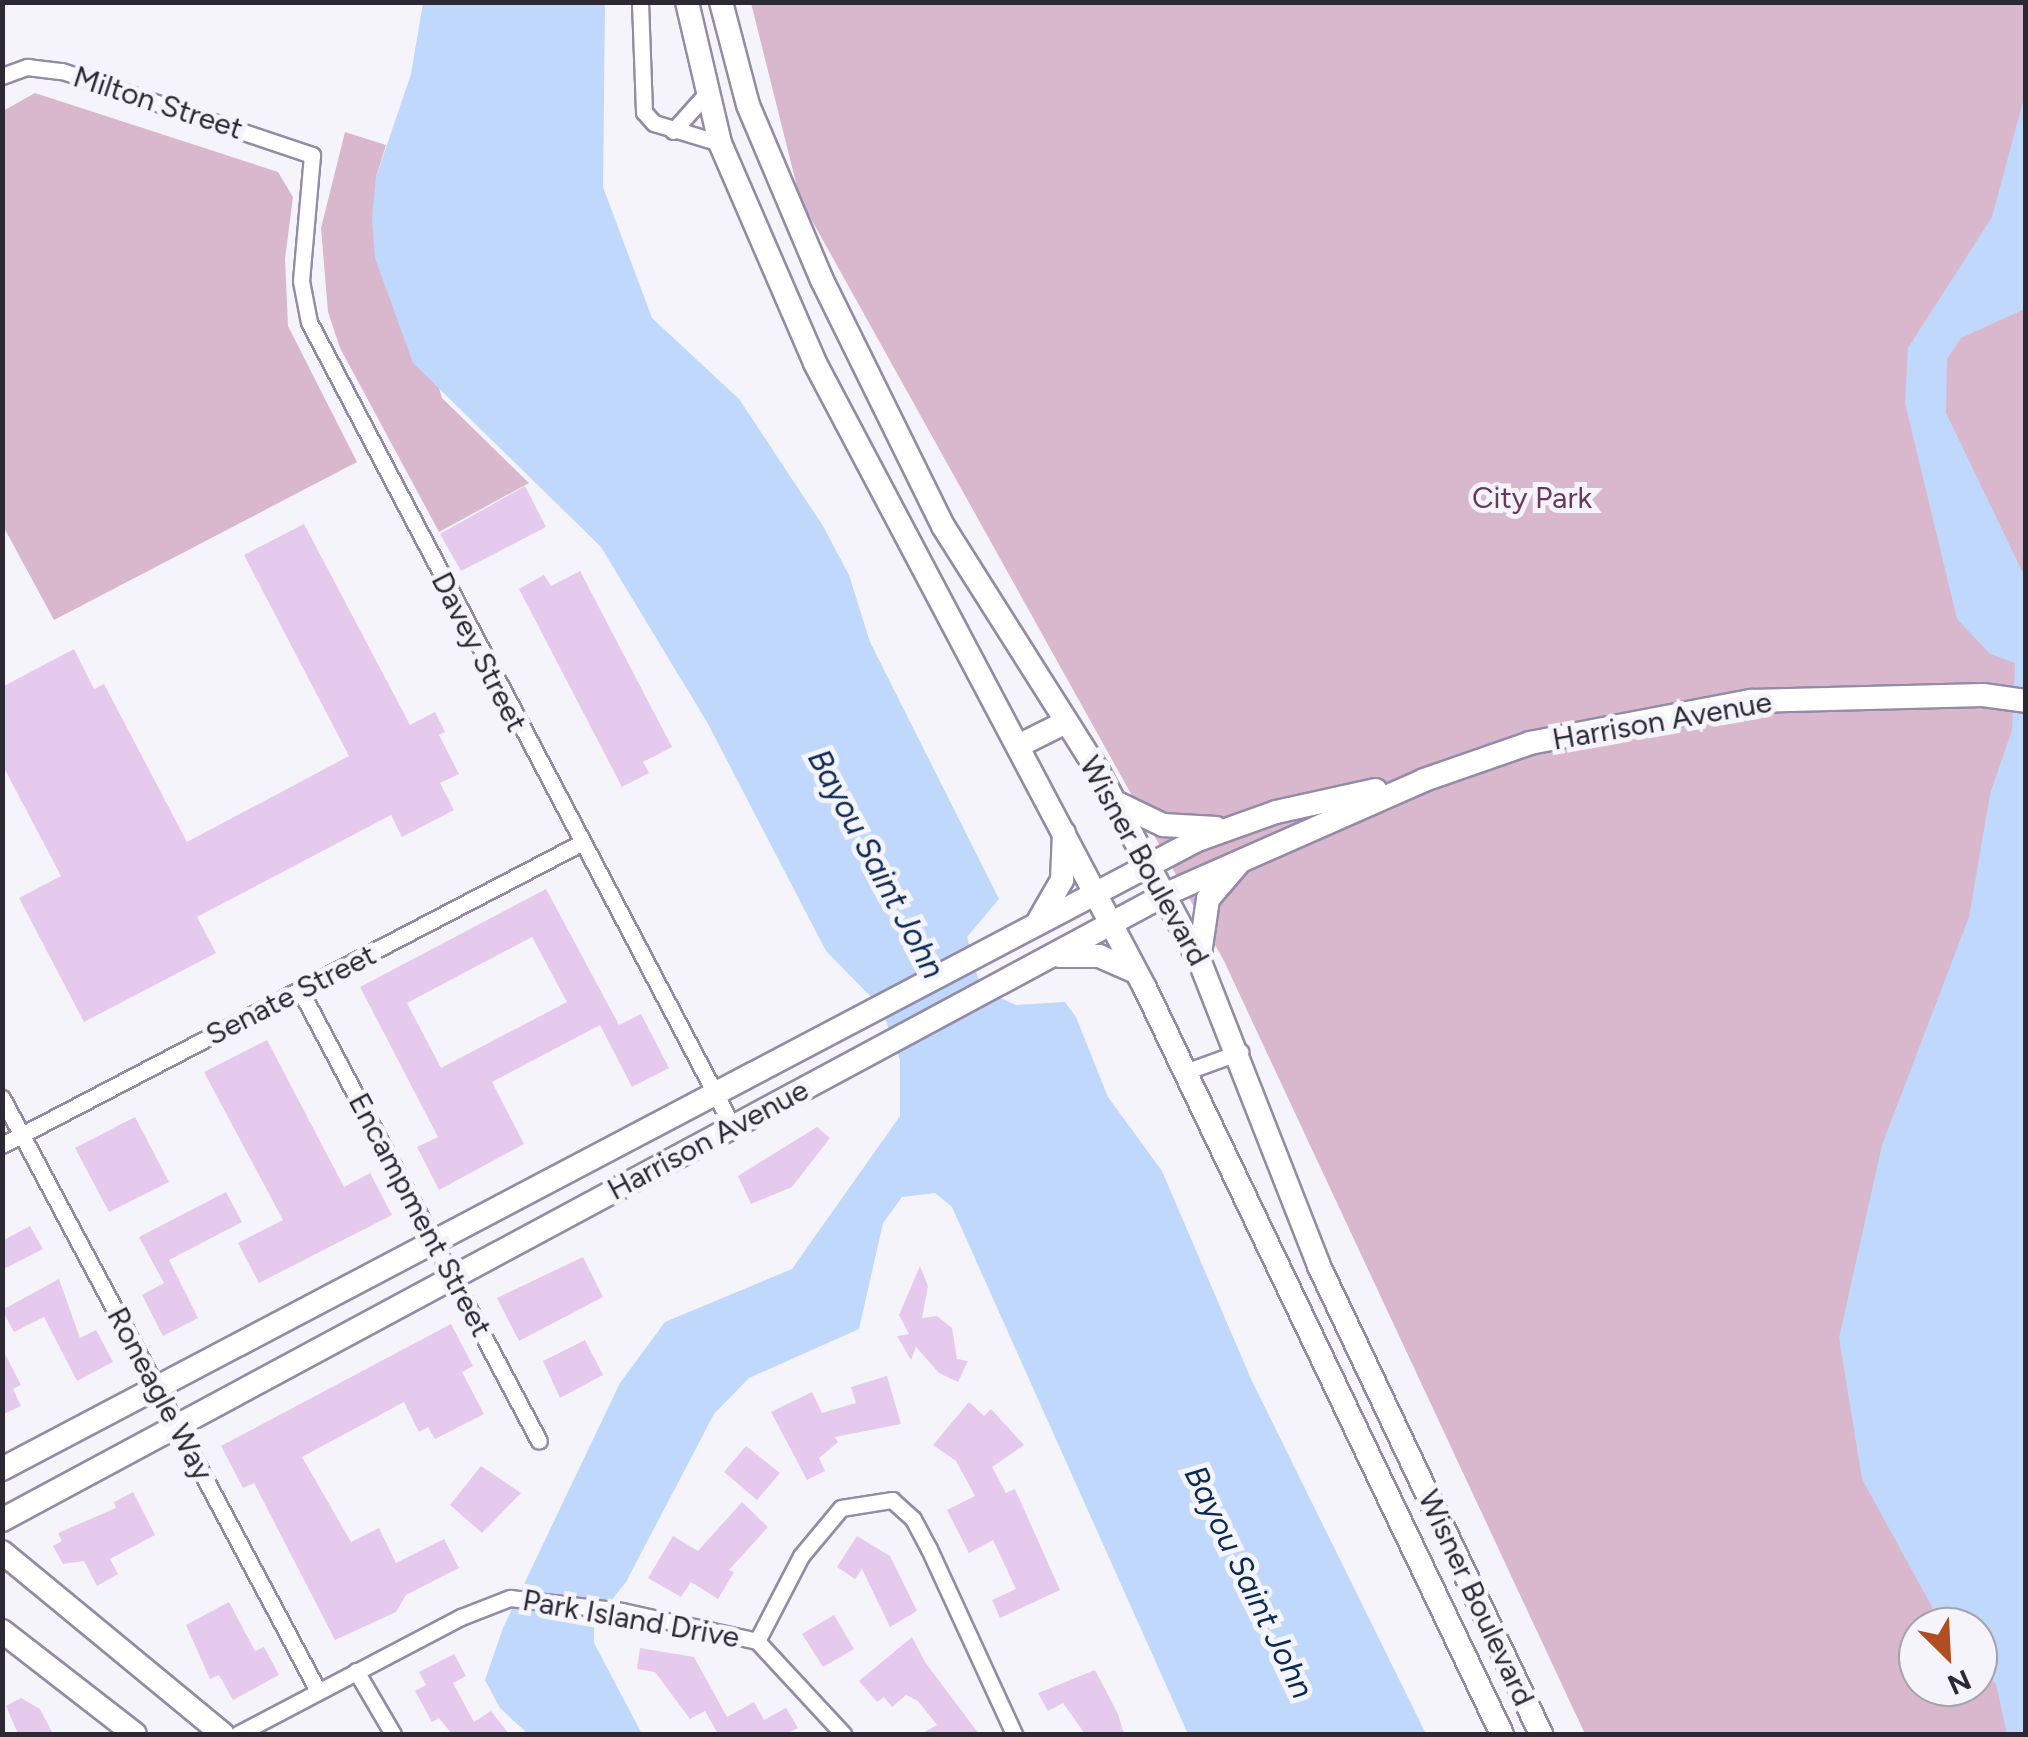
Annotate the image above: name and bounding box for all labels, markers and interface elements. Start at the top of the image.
street label: Milton Street [69,59,247,147]
park label: City Park [1472,480,1592,516]
street label: Davey Street [423,566,535,738]
street label: Harrison Avenue [1550,684,1774,758]
water label: Bayou Saint John [799,743,953,985]
street label: Wisner Boulevard [1072,750,1216,972]
street label: Senate Street [200,937,382,1053]
street label: Harrison Avenue [602,1072,814,1208]
street label: Encampment Street [341,1087,499,1343]
street label: Roneagle Way [99,1301,221,1487]
water label: Bayou Saint John [1176,1459,1322,1705]
street label: Wisner Boulevard [1410,1484,1542,1712]
street label: Park Island Drive [520,1582,742,1656]
north arrow [1898,1607,1998,1707]
text: N [1943,1663,1976,1703]

